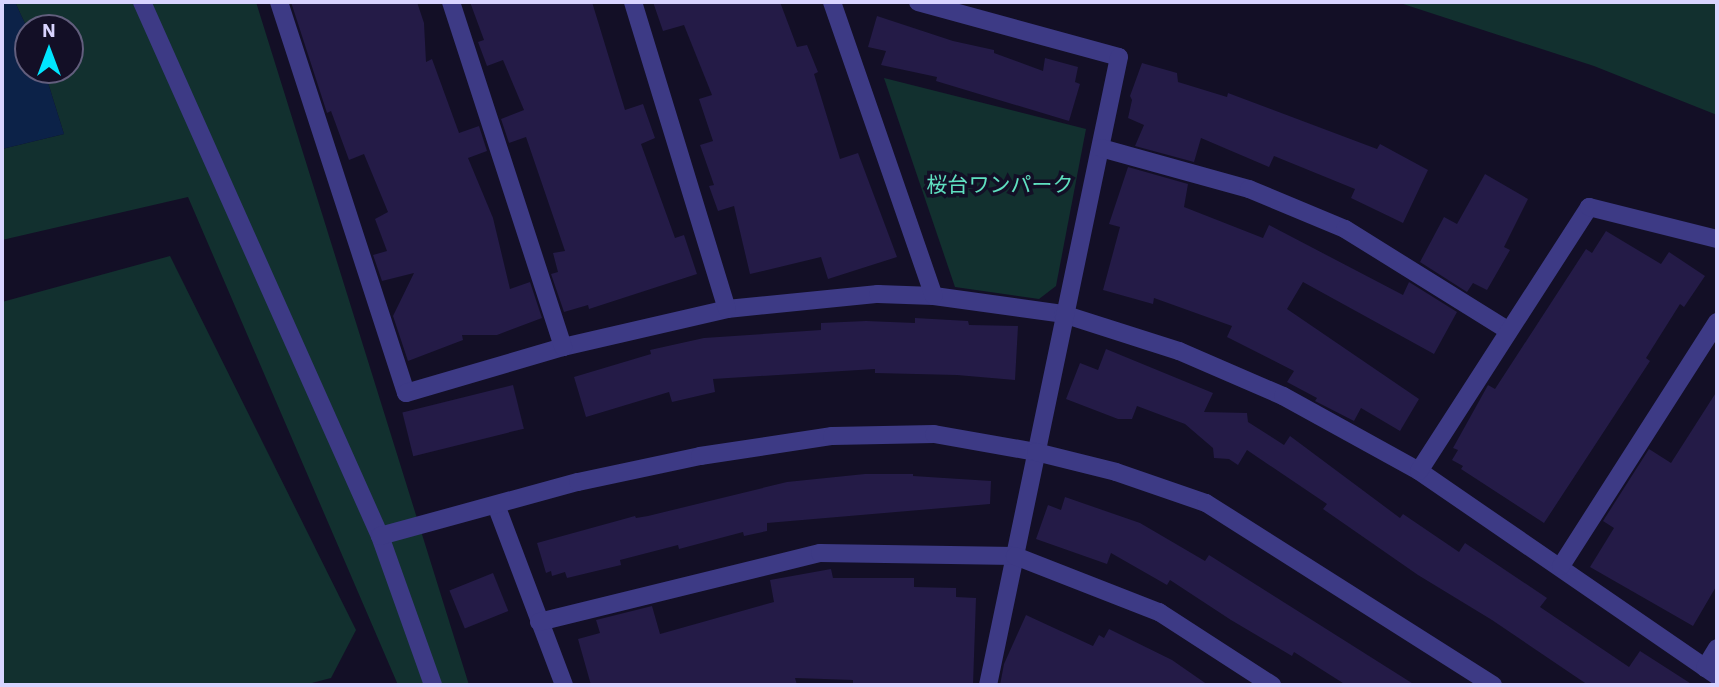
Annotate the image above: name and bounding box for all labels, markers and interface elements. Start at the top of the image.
north arrow [14,14,84,84]
text: N [42,18,56,42]
park label: 桜台ワンパーク [927,171,1073,197]

